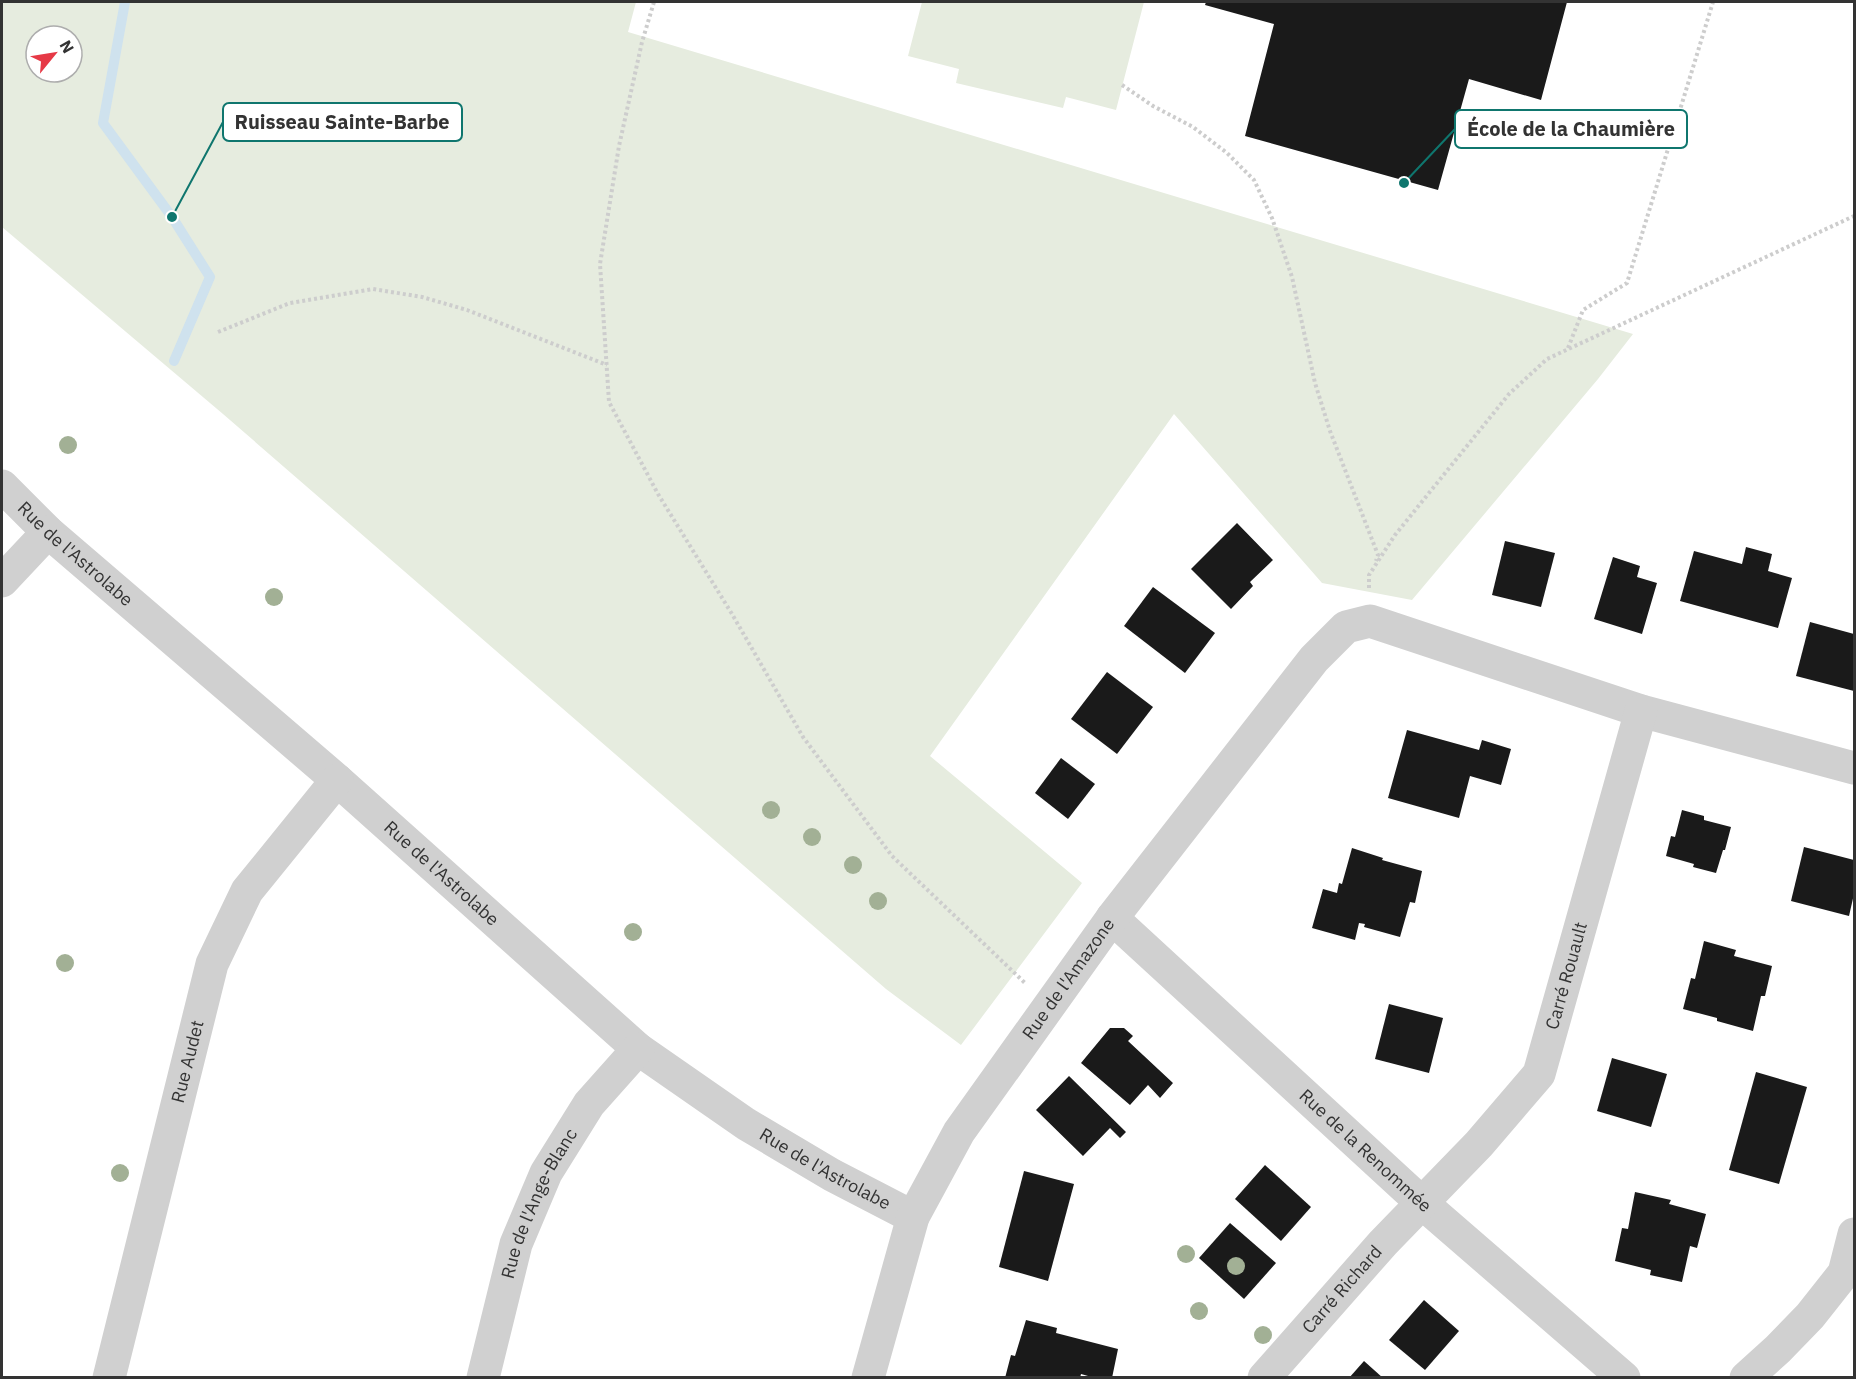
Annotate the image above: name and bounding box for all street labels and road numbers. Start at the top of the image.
street label: Rue de l'Astrolabe [13,496,138,611]
street label: Rue de l'Astrolabe [379,815,504,931]
street label: Rue de l'Amazone [1017,913,1119,1044]
street label: Carré Rouault [1540,919,1592,1032]
street label: Rue Audet [166,1018,209,1105]
street label: Rue de la Renommée [1294,1084,1437,1217]
street label: Rue de l'Astrolabe [755,1123,895,1214]
street label: Rue de l'Ange-Blanc [496,1124,582,1281]
street label: Carré Richard [1297,1240,1387,1338]

